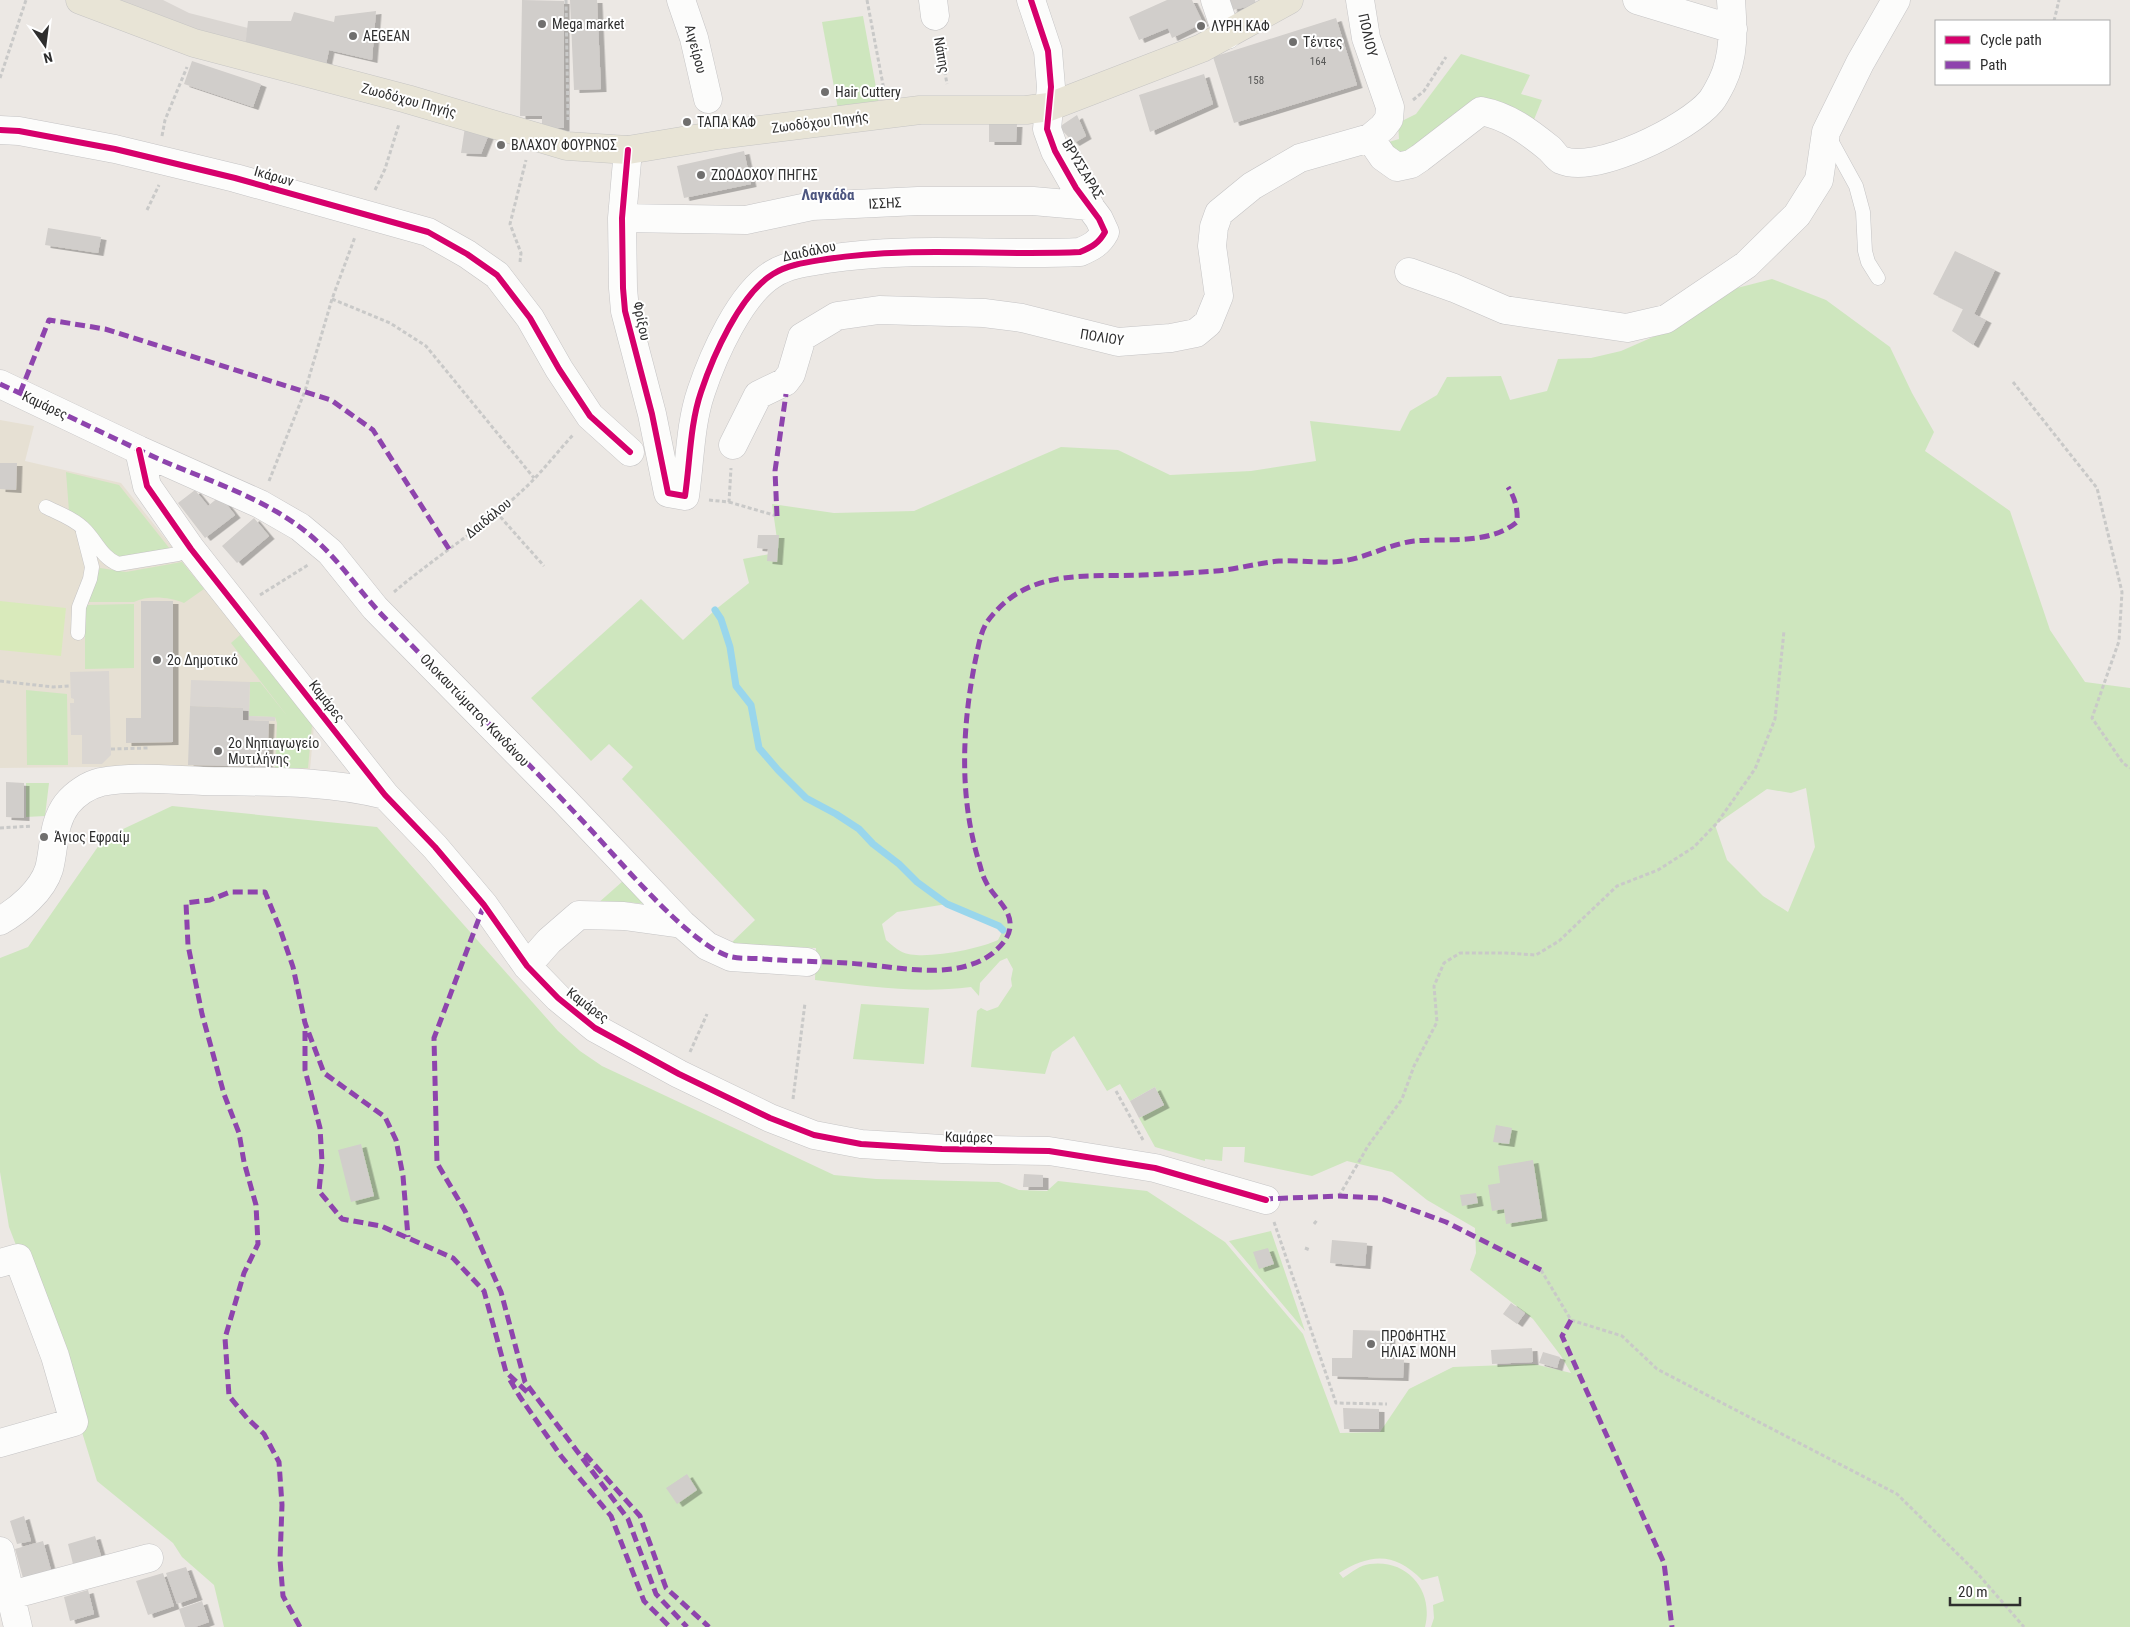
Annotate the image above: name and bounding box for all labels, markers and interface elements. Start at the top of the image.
street label: ΠΟΛΙΟΥ [1355,12,1381,59]
place label: Mega market [552,16,624,32]
marker: Mega market [536,18,548,30]
place label: ΛΥΡΗ ΚΑΦ [1211,18,1270,34]
north arrow [20,20,70,70]
marker: ΛΥΡΗ ΚΑΦ [1195,20,1207,32]
legend [1935,20,2110,85]
street label: Αιγείρου [682,23,710,75]
place label: AEGEAN [363,28,410,44]
marker: AEGEAN [347,30,359,42]
text: Cycle path [1980,31,2042,49]
place label: Τέντες [1303,34,1343,50]
street label: Νάπης [931,36,953,74]
marker: Τέντες [1287,36,1299,48]
text: N [42,49,54,66]
house number: 164 [1310,55,1327,68]
text: Path [1980,56,2007,74]
house number: 158 [1248,74,1264,87]
street label: Ζωοδόχου Πηγής [360,80,458,120]
place label: Hair Cuttery [835,84,901,100]
marker: Hair Cuttery [819,86,831,98]
street label: Ζωοδόχου Πηγής [771,108,869,136]
place label: ΤΑΠΑ ΚΑΦ [697,114,756,130]
marker: ΤΑΠΑ ΚΑΦ [681,116,693,128]
street label: ΒΡΥΣΣΑΡΑΣ [1059,136,1107,202]
place label: ΒΛΑΧΟΥ ΦΟΥΡΝΟΣ [511,137,617,153]
marker: ΒΛΑΧΟΥ ΦΟΥΡΝΟΣ [495,139,507,151]
street label: Ικάρων [252,163,296,189]
place label: ΖΩΟΔΟΧΟΥ ΠΗΓΗΣ [711,167,818,183]
marker: ΖΩΟΔΟΧΟΥ ΠΗΓΗΣ [695,169,707,181]
district label: Λαγκάδα [802,186,855,204]
street label: ΙΣΣΗΣ [868,194,902,212]
street label: Δαιδάλου [781,237,837,264]
street label: Φρίξου [630,300,654,342]
street label: ΠΟΛΙΟΥ [1079,326,1126,348]
street label: Καμάρες [20,388,70,422]
street label: Δαιδάλου [462,495,514,541]
street label: Ολοκαυτώματος Κανδάνου [417,650,533,770]
place label: 2ο Δημοτικό [167,652,238,668]
marker: 2ο Δημοτικό [151,654,163,666]
street label: Καμάρες [306,677,348,725]
place label: 2ο Νηπιαγωγείο Μυτιλήνης [228,735,319,767]
marker: 2ο Νηπιαγωγείο Μυτιλήνης [212,745,224,757]
place label: Άγιος Εφραίμ [54,829,130,846]
marker: Άγιος Εφραίμ [38,831,50,843]
street label: Καμάρες [564,984,612,1026]
street label: Καμάρες [945,1129,993,1145]
place label: ΠΡΟΦΗΤΗΣ ΗΛΙΑΣ MONH [1381,1328,1456,1360]
marker: ΠΡΟΦΗΤΗΣ ΗΛΙΑΣ MONH [1365,1338,1377,1350]
scale bar [1950,1574,2020,1606]
text: 20 m [1958,1583,1988,1601]

